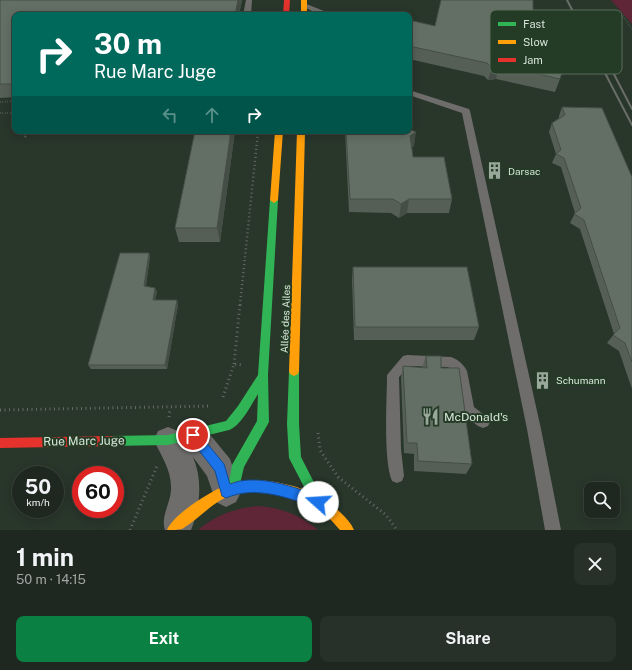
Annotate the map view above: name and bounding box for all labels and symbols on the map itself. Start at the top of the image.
legend [490,10,622,74]
text: Fast [523,18,545,30]
text: Slow [523,36,549,48]
text: Jam [523,54,543,66]
building icon: Darsac [485,161,505,181]
place label: Darsac [508,165,540,177]
street label: Allée des Ailes [278,285,292,353]
building icon: Schumann [533,370,553,390]
place label: Schumann [556,374,606,386]
restaurant icon: McDonald's [421,407,441,427]
place label: McDonald's [444,410,508,424]
pin [176,418,210,452]
street label: Rue Marc Juge [43,433,125,449]
speed limit sign: 60 [72,466,124,518]
position arrow [297,481,339,523]

